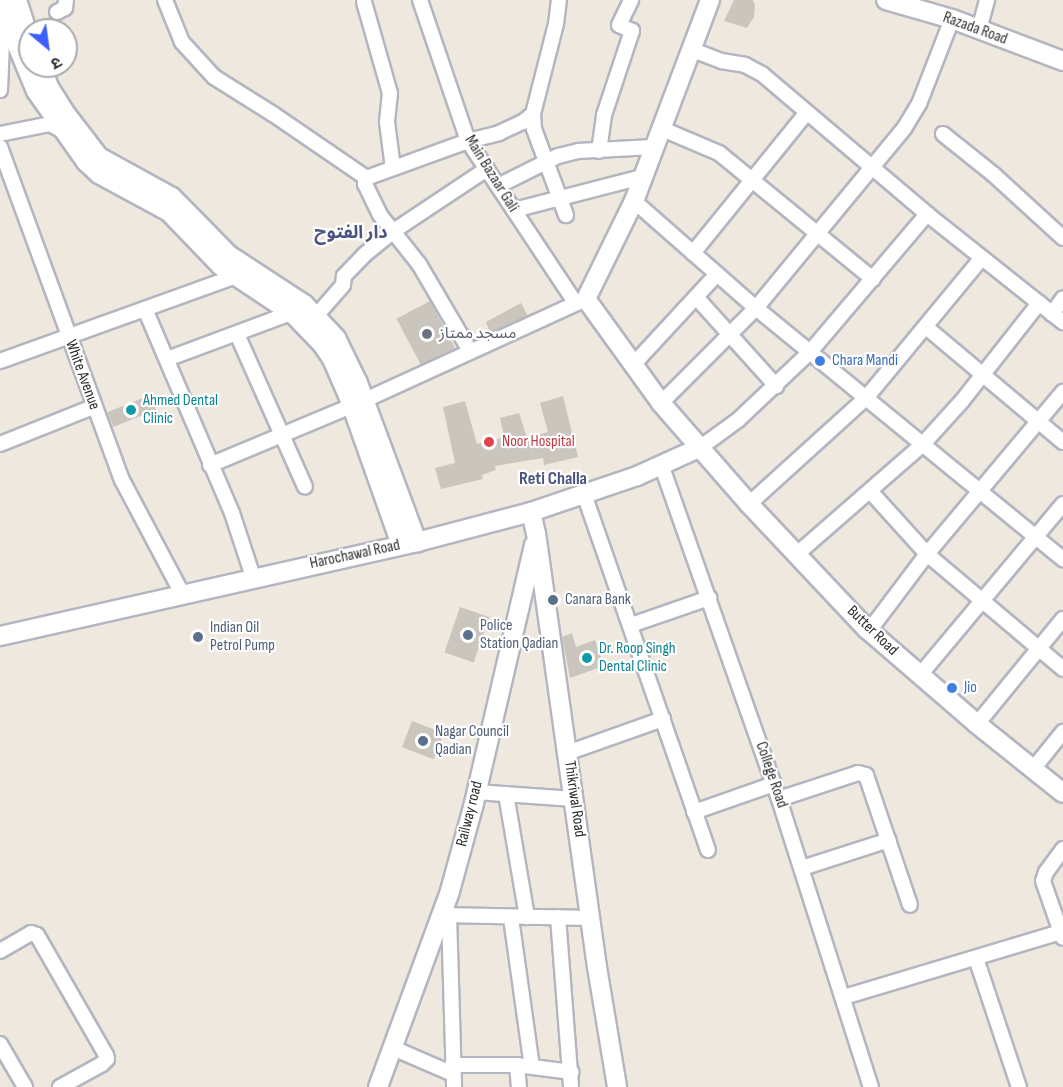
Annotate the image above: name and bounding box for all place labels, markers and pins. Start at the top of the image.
place label: مسجد ممتاز [439,324,516,344]
marker: مسجد ممتاز [420,327,434,341]
place label: Chara Mandi [832,351,898,371]
marker: Chara Mandi [813,354,827,368]
place label: Ahmed Dental Clinic [143,391,218,429]
marker: Ahmed Dental Clinic [124,403,138,417]
place label: Noor Hospital [502,432,575,452]
marker: Noor Hospital [480,433,498,451]
place label: Canara Bank [565,590,631,610]
marker: Canara Bank [546,593,560,607]
place label: Police Station Qadian [480,616,558,654]
place label: Indian Oil Petrol Pump [210,618,275,656]
marker: Police Station Qadian [461,628,475,642]
marker: Indian Oil Petrol Pump [191,630,205,644]
place label: Dr. Roop Singh Dental Clinic [599,639,676,677]
marker: Dr. Roop Singh Dental Clinic [580,651,594,665]
place label: Jio [964,678,977,698]
marker: Jio [945,681,959,695]
place label: Nagar Council Qadian [435,722,509,760]
marker: Nagar Council Qadian [416,734,430,748]

